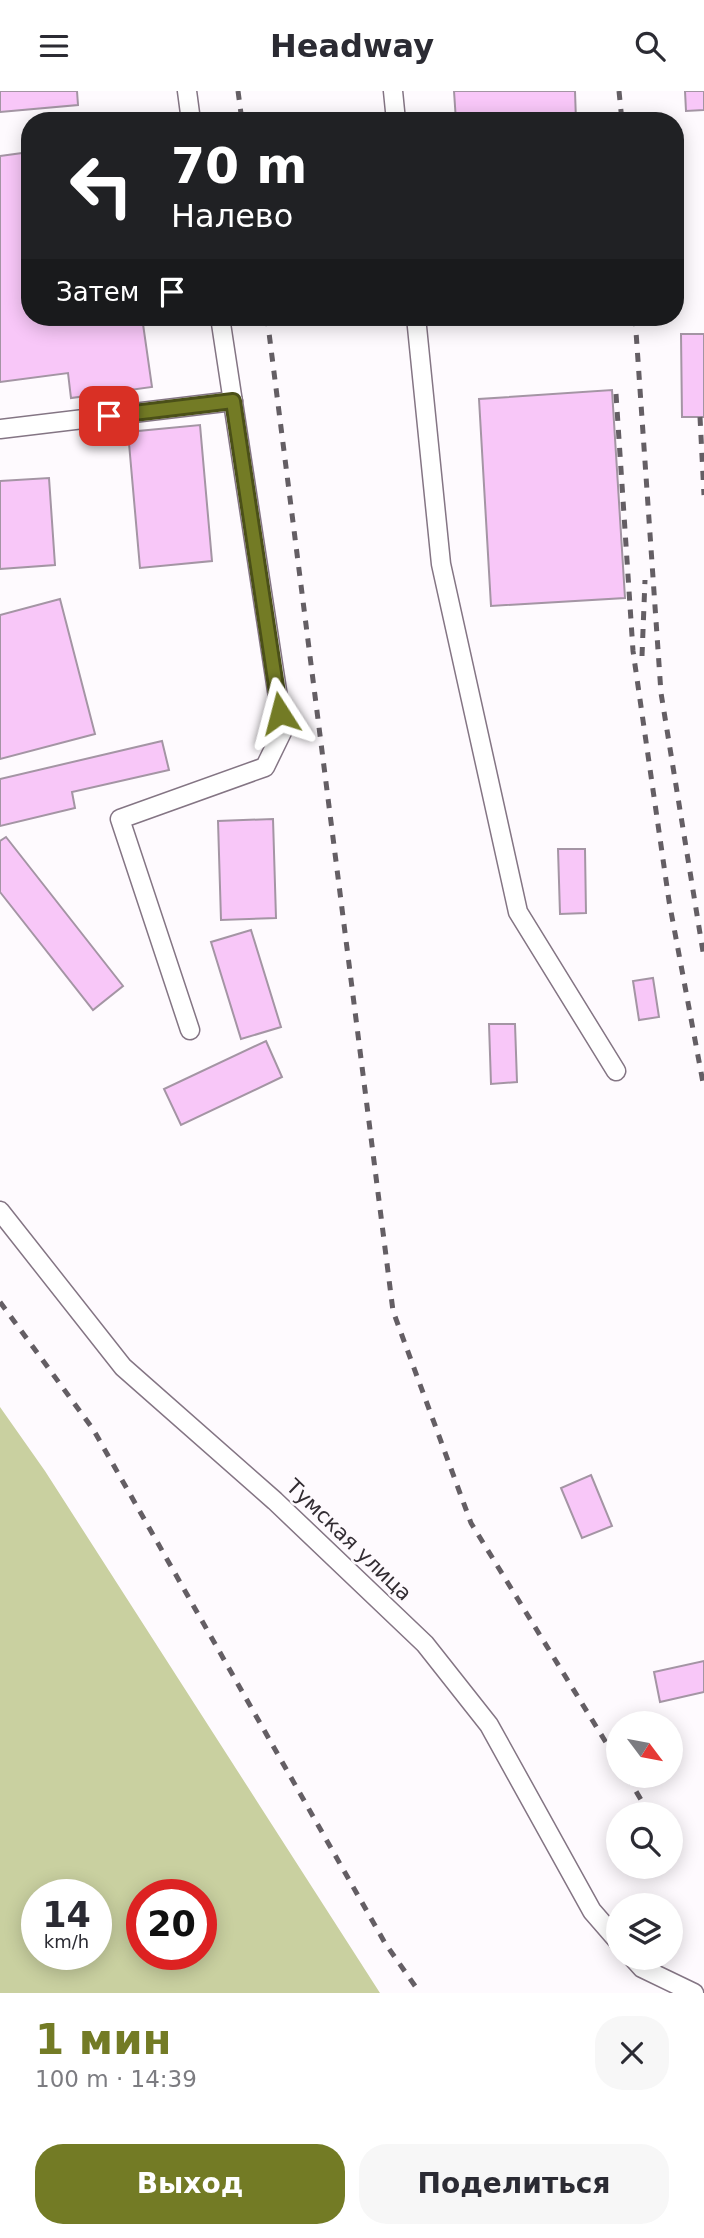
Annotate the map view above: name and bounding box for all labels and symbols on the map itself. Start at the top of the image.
pin [79,386,139,446]
position arrow [243,676,317,750]
street label: Тумская улица [281,1474,416,1606]
north arrow [606,1711,682,1789]
speed limit sign: 20 [126,1879,217,1970]

